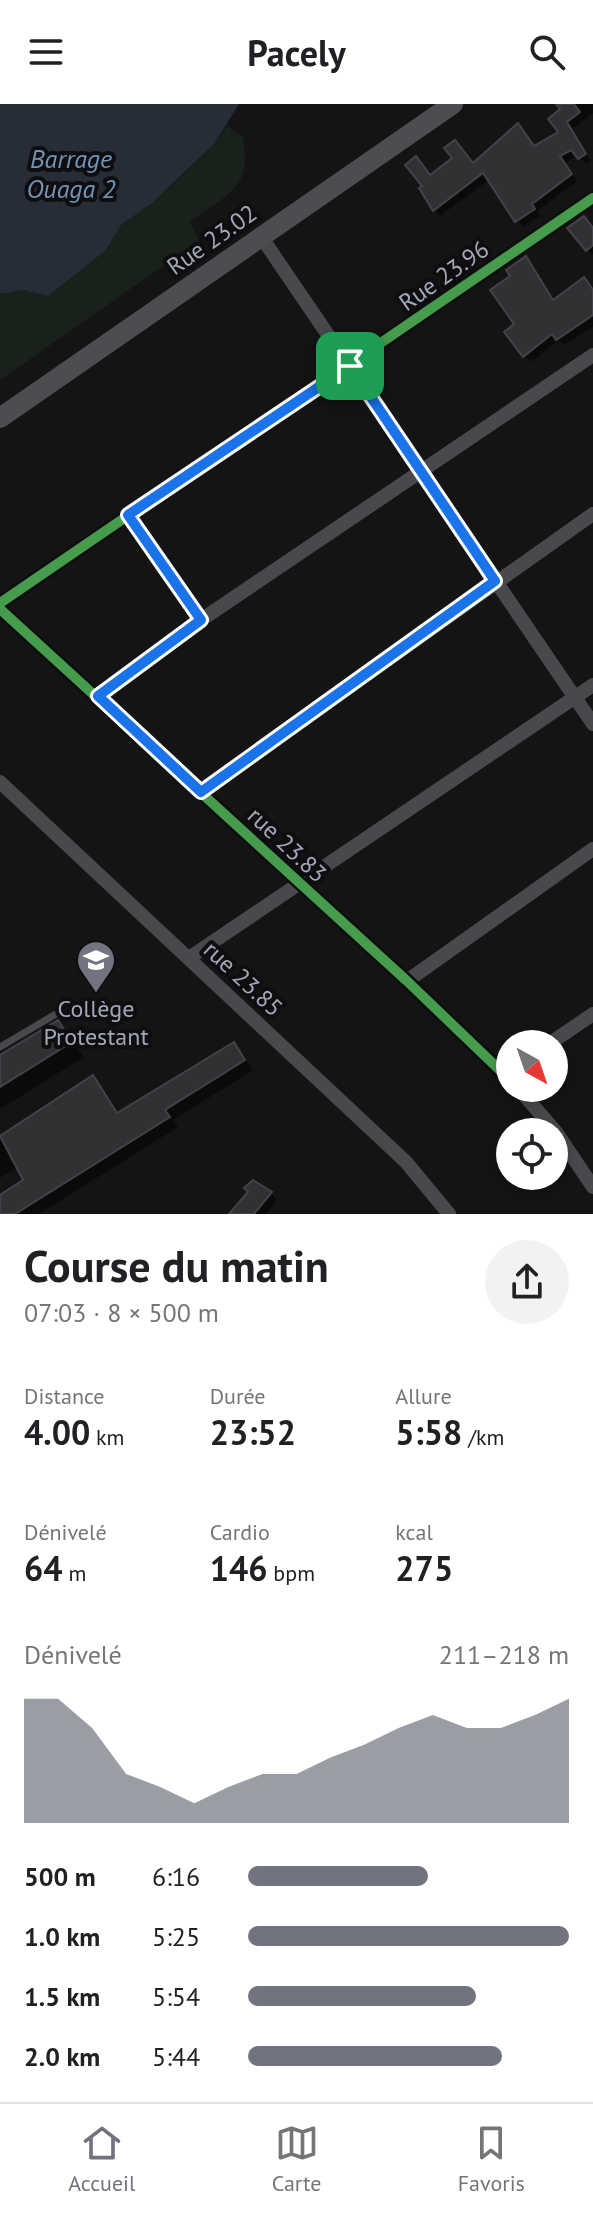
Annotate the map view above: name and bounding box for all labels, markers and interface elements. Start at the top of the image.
text: Pacely [247,29,346,76]
icon: menu [24,30,68,74]
icon: search [525,30,569,74]
water label: Barrage Ouaga 2 [26,142,116,205]
street label: Rue 23.02 [161,197,263,282]
street label: Rue 23.96 [393,233,495,318]
pin [316,332,384,400]
icon: arrive [328,344,372,388]
street label: rue 23.83 [241,800,333,889]
street label: rue 23.85 [197,934,289,1023]
school or university icon: Collège Protestant [75,939,117,994]
place label: Collège Protestant [43,993,149,1052]
north arrow [496,1030,568,1102]
map controls [496,1030,568,1190]
button: locate [496,1118,568,1190]
text: Course du matin [24,1237,329,1294]
button: share [485,1240,569,1324]
text: 07:03 · 8 × 500 m [24,1296,219,1329]
text: Distance [24,1382,105,1410]
text: Durée [210,1382,266,1410]
text: Allure [395,1382,452,1410]
text: 4.00 [24,1410,90,1454]
text: 23:52 [210,1410,296,1454]
text: 5:58 [395,1410,462,1454]
text: km [90,1423,124,1451]
text: /km [462,1423,504,1451]
text: Dénivelé [24,1518,107,1546]
text: Cardio [210,1518,270,1546]
text: kcal [395,1518,433,1546]
text: 64 [24,1546,63,1590]
text: 146 [210,1546,268,1590]
text: 275 [395,1546,453,1590]
text: m [63,1559,86,1587]
text: bpm [268,1559,315,1587]
text: Dénivelé [24,1638,122,1671]
text: 211–218 m [439,1638,569,1671]
text: 500 m [24,1860,96,1893]
text: 6:16 [152,1860,200,1893]
text: 1.0 km [24,1920,100,1953]
text: 5:25 [152,1920,200,1953]
text: 1.5 km [24,1980,100,2013]
text: 5:54 [152,1980,200,2013]
text: 2.0 km [24,2040,100,2073]
text: 5:44 [152,2040,200,2073]
tab: Accueil [68,2121,135,2197]
tab: Carte [272,2121,321,2197]
tab: Favoris [458,2121,525,2197]

